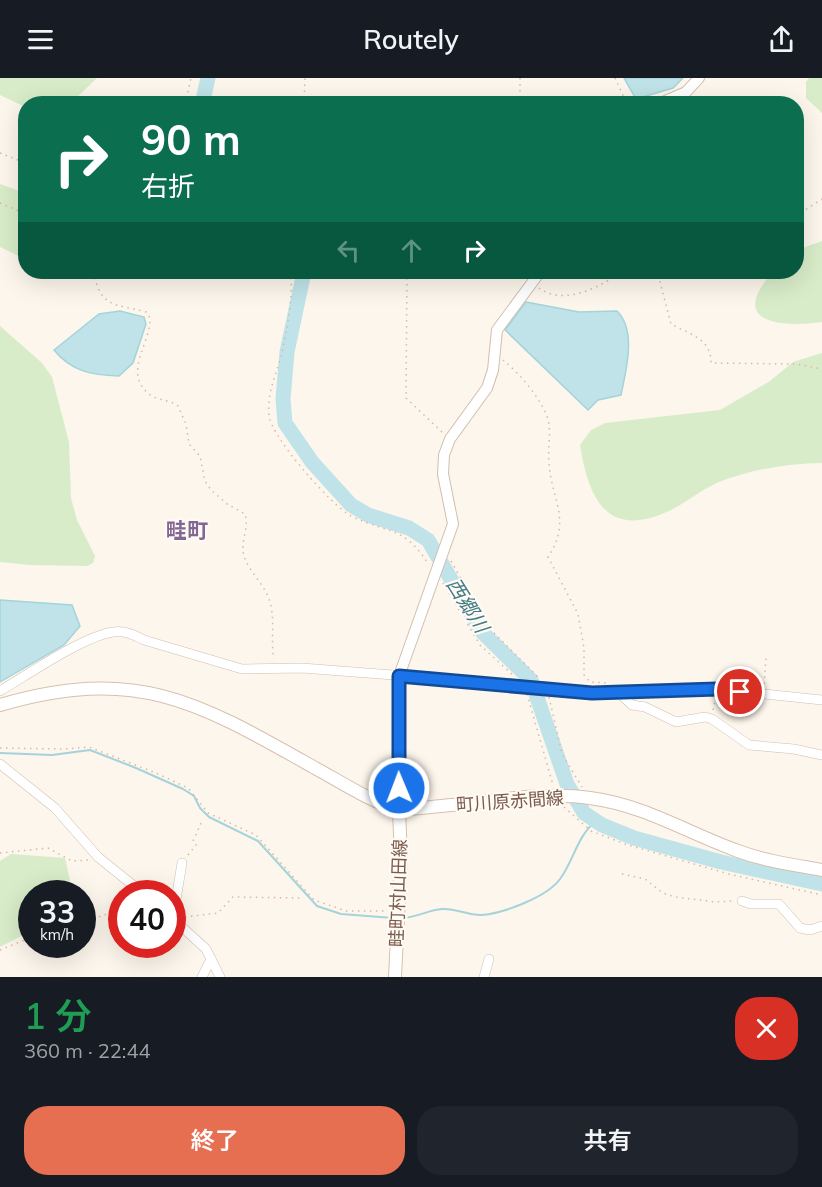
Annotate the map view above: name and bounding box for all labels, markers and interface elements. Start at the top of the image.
text: Routely [363,22,459,56]
icon: menu [24,23,57,56]
icon: share [765,23,798,56]
text: 90 m [141,113,241,166]
icon: right [42,120,120,198]
text: 右折 [141,169,195,203]
icon: left [332,234,365,267]
icon: ahead [395,234,428,267]
icon: right [458,234,491,267]
district label: 畦町 [166,517,208,543]
water label: 西郷川 [442,573,496,639]
pin [714,666,765,717]
icon: arrive [723,675,756,708]
position arrow [367,756,431,820]
street label: 町川原赤間線 [455,786,565,816]
street label: 畦町村山田線 [385,839,411,947]
speed limit sign: 40 [108,880,186,958]
text: 33 [39,893,75,931]
text: km/h [40,925,74,944]
text: 1 分 [24,993,91,1038]
button: close [735,997,798,1060]
text: 360 m · 22:44 [24,1038,150,1063]
button: 終了 [24,1106,405,1175]
button: 共有 [417,1106,798,1175]

